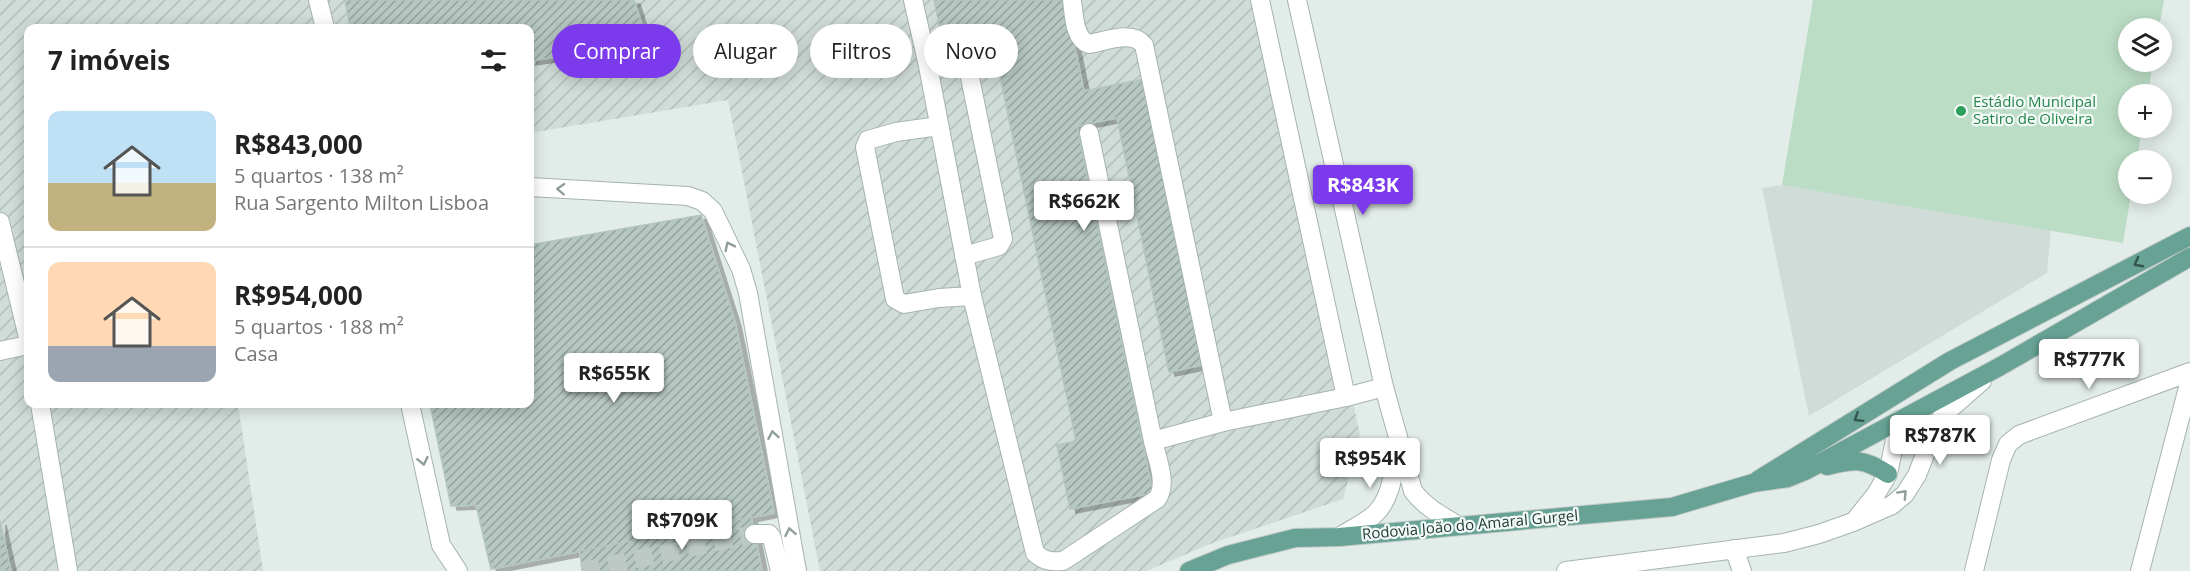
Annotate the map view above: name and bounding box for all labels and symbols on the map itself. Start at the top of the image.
place label: Estádio Municipal Satiro de Oliveira [1973,91,2096,128]
marker: Estádio Municipal Satiro de Oliveira [1954,104,1968,118]
pin: R$843K [1314,165,1412,216]
pin: R$662K [1035,181,1133,232]
one-way arrow [556,182,565,195]
one-way arrow [725,241,737,252]
one-way arrow [2134,256,2144,267]
pin: R$777K [2040,339,2138,390]
pin: R$655K [565,353,663,404]
one-way arrow [1853,411,1864,422]
pin: R$787K [1891,415,1989,466]
one-way arrow [767,430,779,439]
pin: R$954K [1321,438,1419,489]
one-way arrow [416,455,429,465]
one-way arrow [1896,490,1907,500]
pin: R$709K [633,500,731,551]
street label: Rodovia João do Amaral Gurgel [1361,505,1579,543]
one-way arrow [784,527,797,537]

